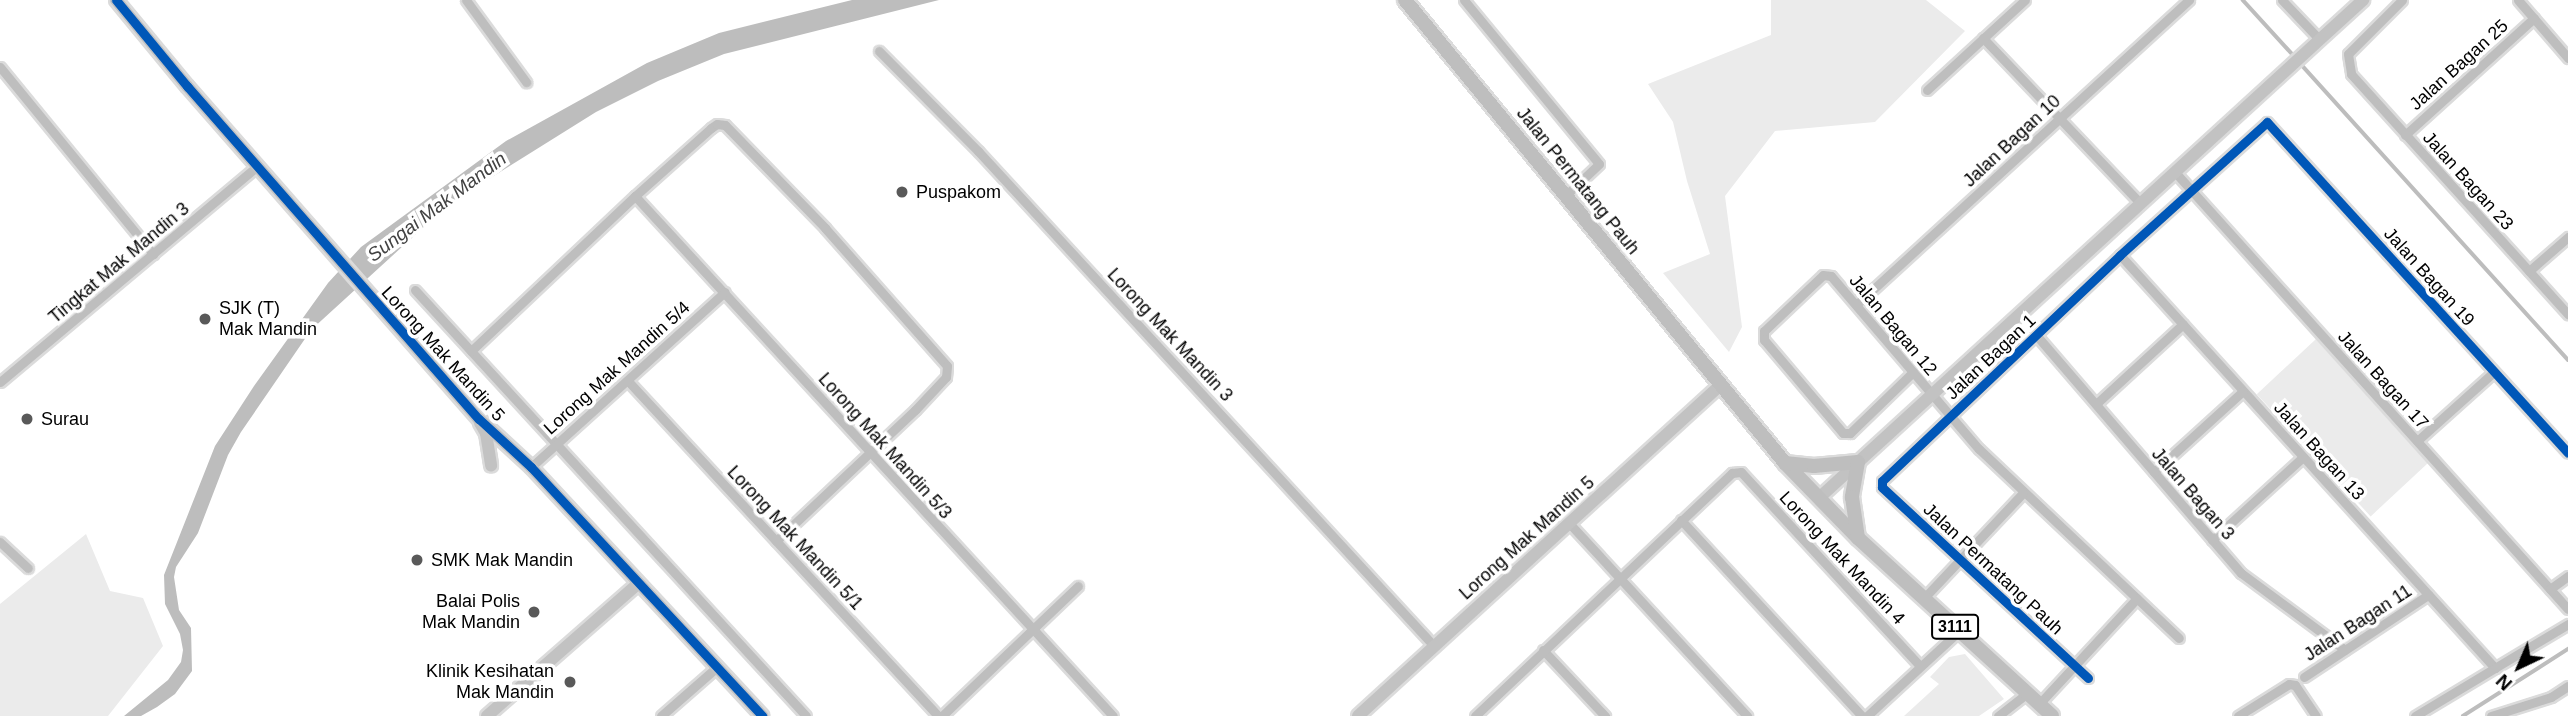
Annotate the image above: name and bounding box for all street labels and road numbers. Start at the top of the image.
street label: Jalan Bagan 25 [2405,15,2513,115]
street label: Jalan Bagan 10 [1959,90,2065,192]
street label: Jalan Permatang Pauh [1512,103,1644,259]
street label: Jalan Bagan 23 [2418,127,2518,235]
street label: Tingkat Mak Mandin 3 [44,198,194,328]
street label: Jalan Bagan 19 [2379,223,2479,331]
street label: Lorong Mak Mandin 3 [1103,264,1237,406]
street label: Jalan Bagan 12 [1845,270,1941,380]
street label: Lorong Mak Mandin 5 [377,282,509,426]
street label: Lorong Mak Mandin 5/4 [540,297,694,439]
street label: Jalan Bagan 1 [1942,310,2040,404]
street label: Jalan Bagan 17 [2333,326,2433,434]
street label: Lorong Mak Mandin 5/3 [814,369,956,523]
street label: Jalan Bagan 13 [2269,397,2369,505]
street label: Jalan Bagan 3 [2147,443,2239,545]
street label: Lorong Mak Mandin 5/1 [723,461,867,615]
street label: Lorong Mak Mandin 5 [1455,472,1599,604]
street label: Lorong Mak Mandin 4 [1775,487,1909,629]
street label: Jalan Permatang Pauh [1919,499,2067,639]
street label: Jalan Bagan 11 [2300,580,2416,666]
road number: 3111 [1930,614,1980,640]

